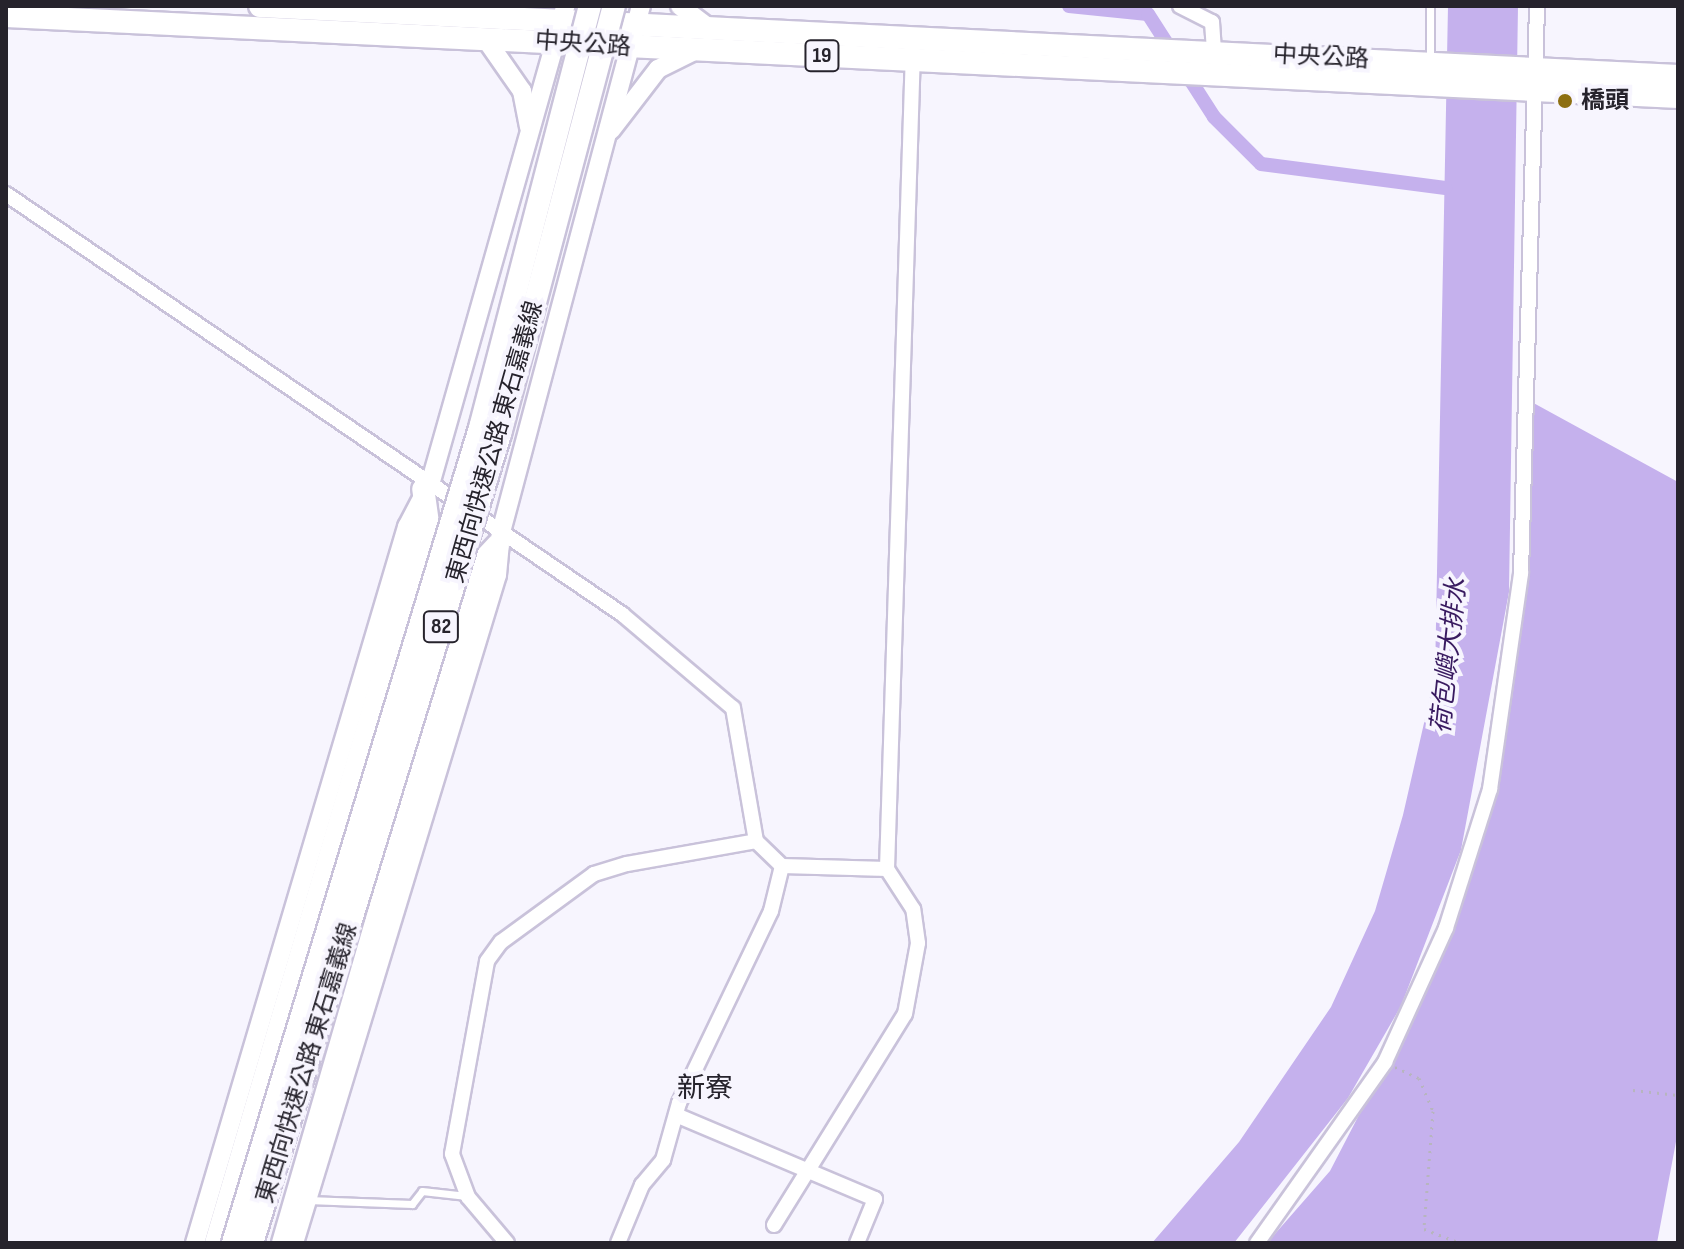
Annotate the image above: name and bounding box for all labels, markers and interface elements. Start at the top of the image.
street label: 中央公路 [534,26,632,62]
road number: 19 [804,38,840,74]
street label: 中央公路 [1272,40,1370,74]
place label: 橋頭 [1581,87,1629,115]
marker: 橋頭 [1556,92,1574,110]
street label: 東西向快速公路 東石嘉義線 [441,298,549,586]
water label: 荷包嶼大排水 [1426,577,1474,735]
road number: 82 [421,609,461,645]
street label: 東西向快速公路 東石嘉義線 [251,919,363,1207]
district label: 新寮 [677,1072,733,1106]

